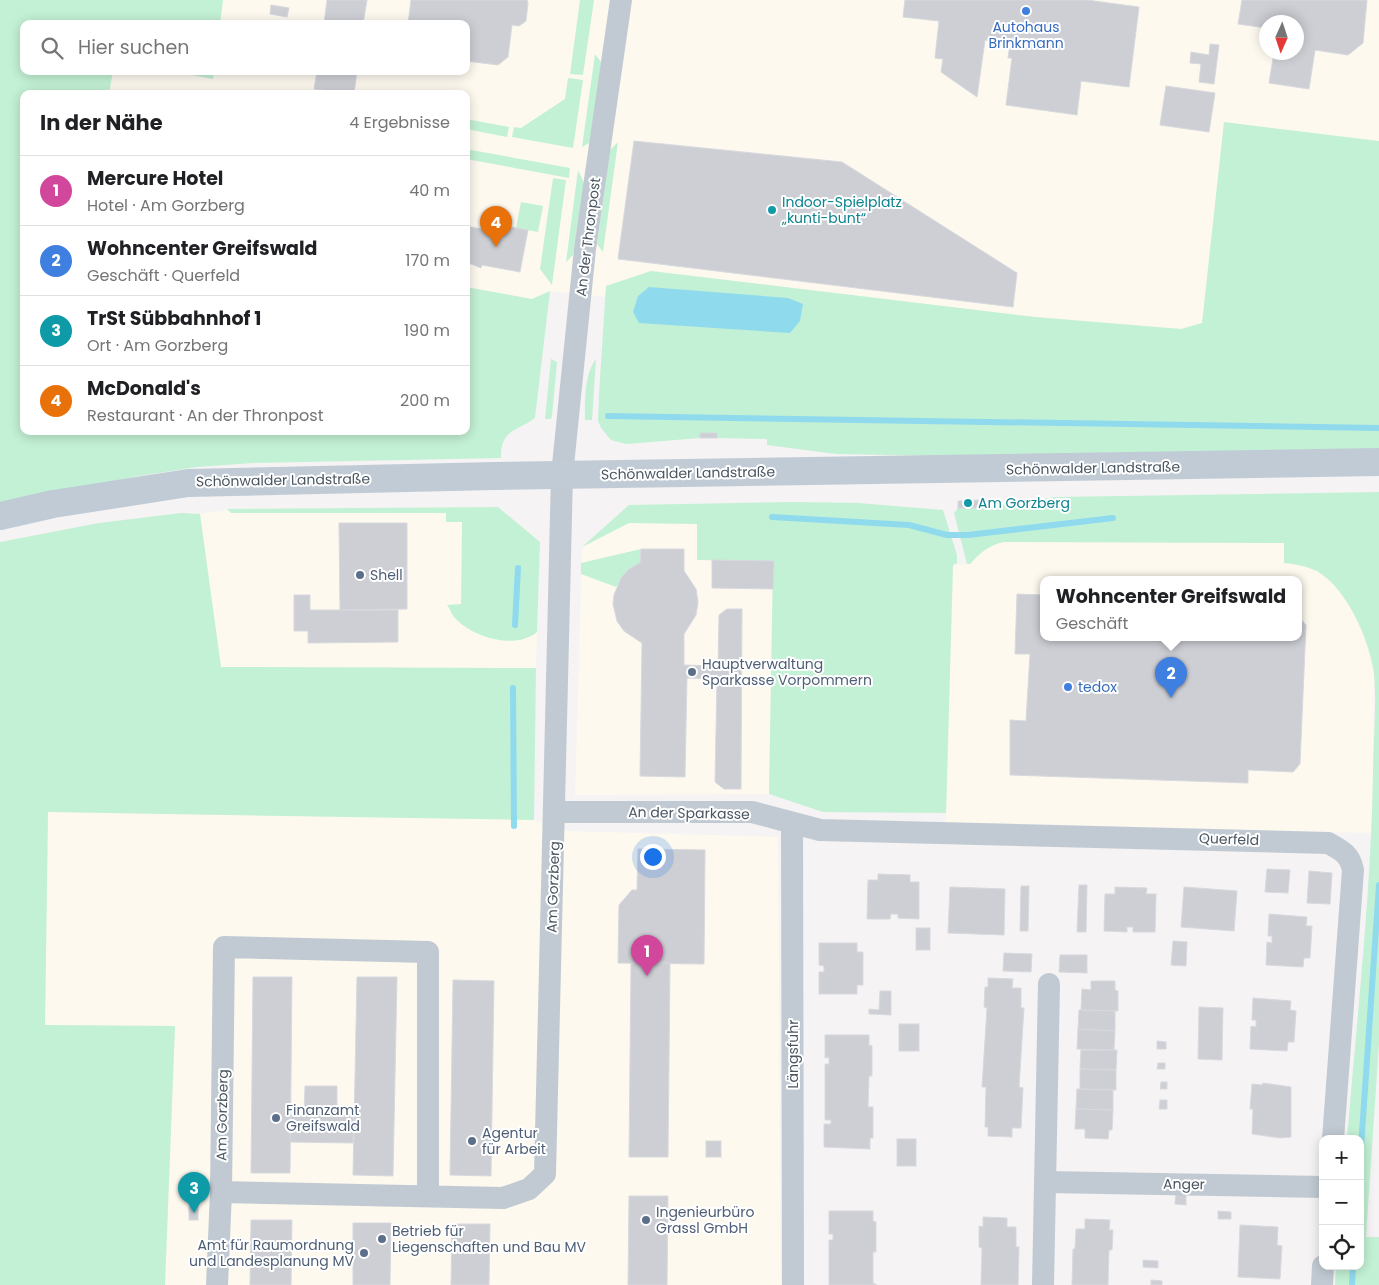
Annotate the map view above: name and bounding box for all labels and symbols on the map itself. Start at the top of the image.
marker: Autohaus Brinkmann [1020,5,1032,17]
north arrow [1259,15,1304,60]
place label: Autohaus Brinkmann [988,17,1064,53]
street label: An der Thronpost [571,176,605,298]
place label: Indoor-Spielplatz „kunti-bunt“ [781,192,902,228]
marker: Indoor-Spielplatz „kunti-bunt“ [766,204,778,216]
pin: 4 [480,206,512,247]
street label: Schönwalder Landstraße [1006,456,1181,480]
street label: Schönwalder Landstraße [601,461,776,485]
street label: Schönwalder Landstraße [196,468,371,492]
place label: Am Gorzberg [978,493,1070,513]
marker: Am Gorzberg [962,497,974,509]
place label: Shell [370,565,403,585]
marker: Shell [354,569,366,581]
place label: Hauptverwaltung Sparkasse Vorpommern [702,654,872,690]
pin: 2 [1155,657,1187,698]
marker: Hauptverwaltung Sparkasse Vorpommern [686,666,698,678]
place label: tedox [1078,677,1117,697]
marker: tedox [1062,681,1074,693]
street label: An der Sparkasse [628,802,750,824]
street label: Querfeld [1199,828,1259,850]
street label: Am Gorzberg [541,841,565,933]
your location [640,844,666,870]
pin: 1 [631,935,663,976]
street label: Längsfuhr [783,1020,803,1089]
street label: Am Gorzberg [211,1069,233,1161]
place label: Finanzamt Greifswald [286,1100,360,1136]
marker: Finanzamt Greifswald [270,1112,282,1124]
place label: Agentur für Arbeit [482,1123,546,1159]
marker: Agentur für Arbeit [466,1135,478,1147]
pin: 3 [178,1172,210,1213]
street label: Anger [1163,1174,1205,1194]
place label: Ingenieurbüro Grassl GmbH [656,1202,754,1238]
marker: Ingenieurbüro Grassl GmbH [640,1214,652,1226]
place label: Betrieb für Liegenschaften und Bau MV [392,1221,587,1257]
marker: Betrieb für Liegenschaften und Bau MV [376,1233,388,1245]
place label: Amt für Raumordnung und Landesplanung MV [189,1235,355,1271]
marker: Amt für Raumordnung und Landesplanung MV [358,1247,370,1259]

